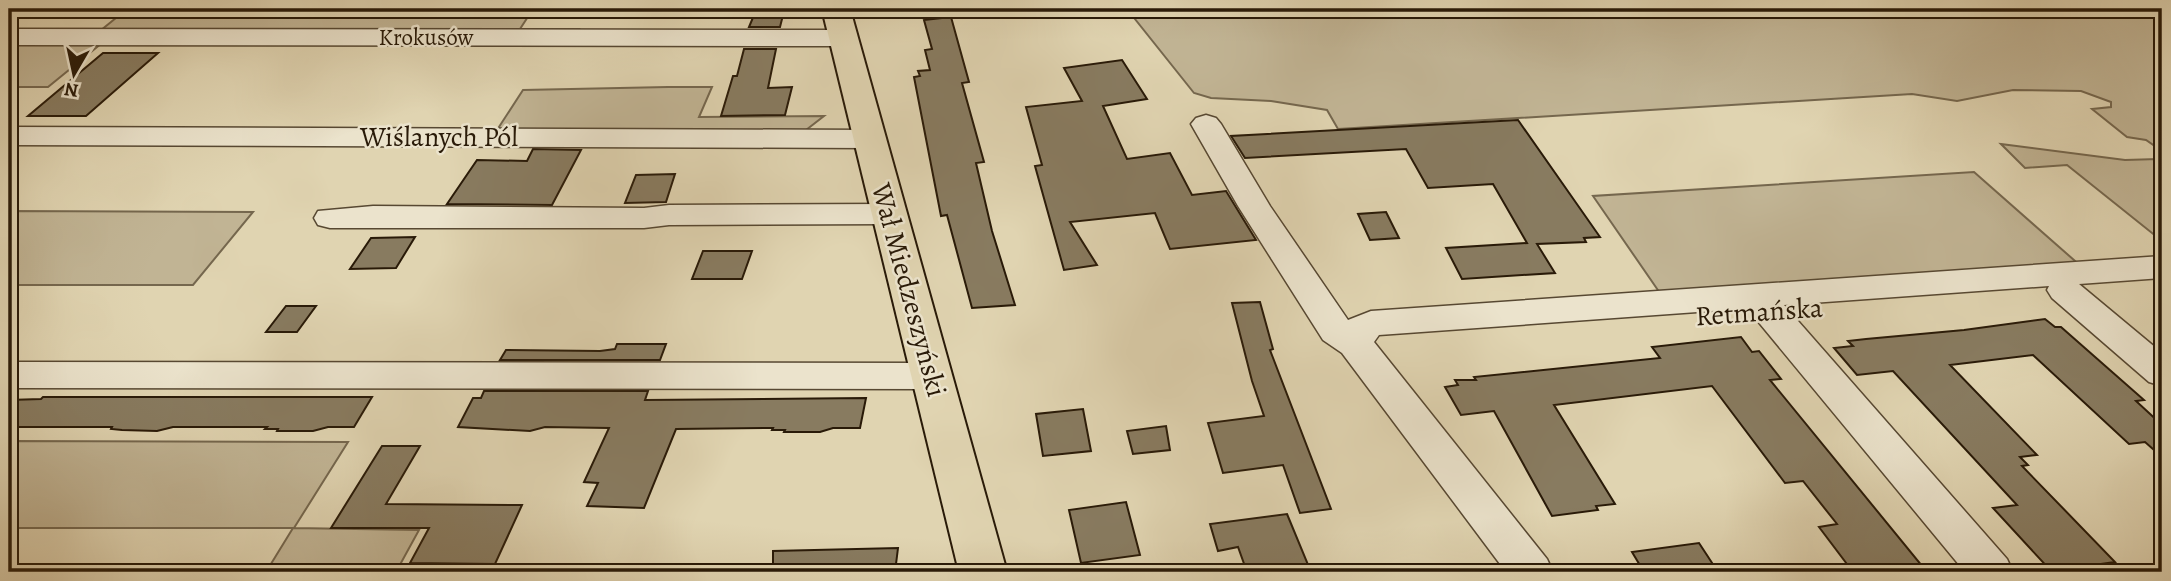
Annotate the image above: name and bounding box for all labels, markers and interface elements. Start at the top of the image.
street label: Krokusów [379,22,474,53]
north arrow [38,38,108,108]
text: N [62,76,80,104]
street label: Wiślanych Pól [359,118,518,156]
street label: Wał Miedzeszyński [862,178,956,401]
street label: Retmańska [1694,289,1824,335]

